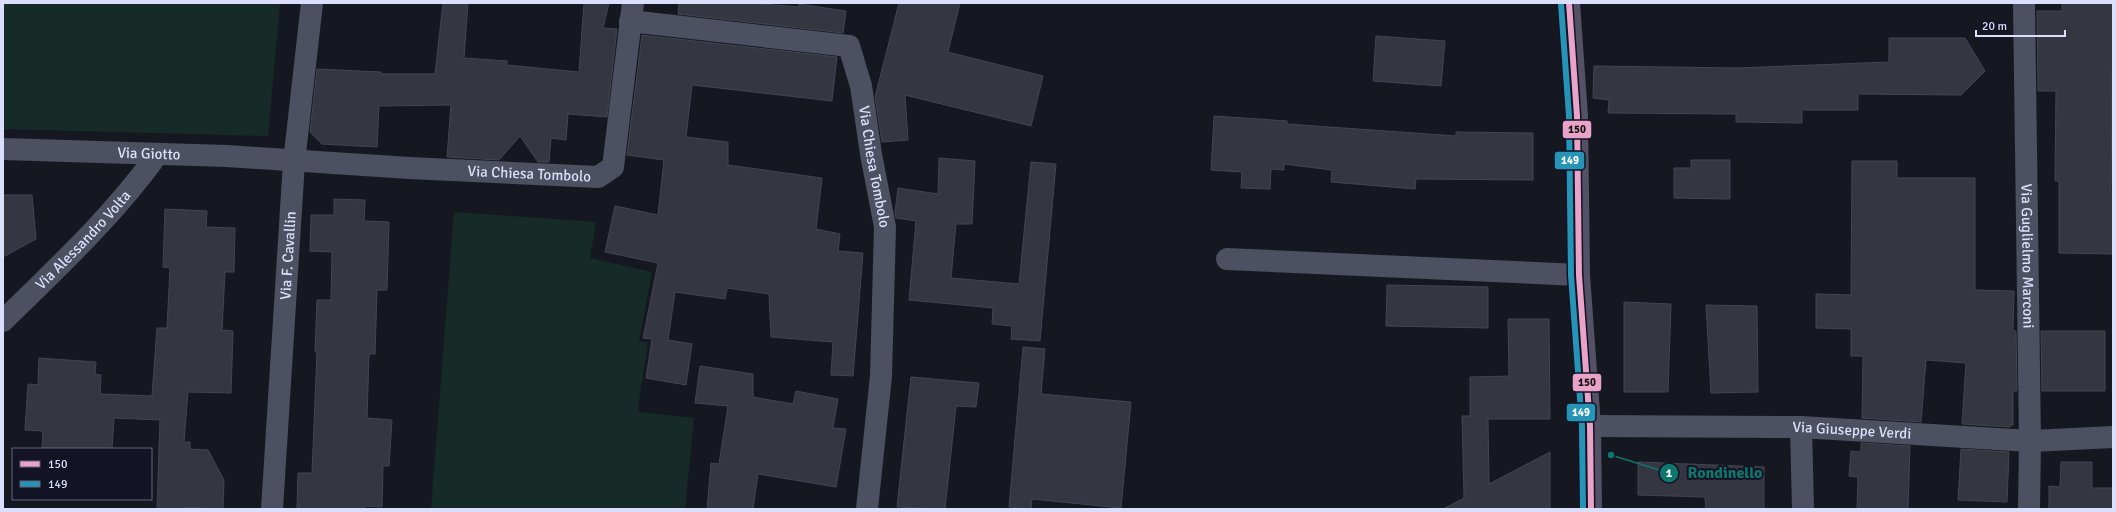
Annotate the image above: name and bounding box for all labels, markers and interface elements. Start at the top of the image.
scale bar [1976,12,2065,38]
text: 20 m [1982,19,2007,34]
street label: Via Chiesa Tombolo [855,104,894,229]
line badge: 150 [1562,120,1592,139]
text: 150 [1568,123,1586,136]
street label: Via Giotto [117,144,181,164]
line badge: 149 [1554,151,1585,170]
text: 149 [1561,154,1579,167]
street label: Via Chiesa Tombolo [467,162,592,186]
street label: Via Guglielmo Marconi [2017,183,2037,329]
street label: Via Alessandro Volta [32,187,135,293]
street label: Via F. Cavallin [276,211,300,300]
line badge: 150 [1572,373,1602,392]
text: 150 [1578,376,1596,389]
line badge: 149 [1566,403,1596,422]
text: 149 [1572,406,1590,419]
street label: Via Giuseppe Verdi [1792,418,1912,443]
legend [12,448,152,500]
text: 150 [48,457,67,472]
callout: Rondinello [1659,459,1770,487]
text: Rondinello [1688,463,1762,483]
text: 1 [1666,466,1673,481]
text: 149 [48,477,67,492]

